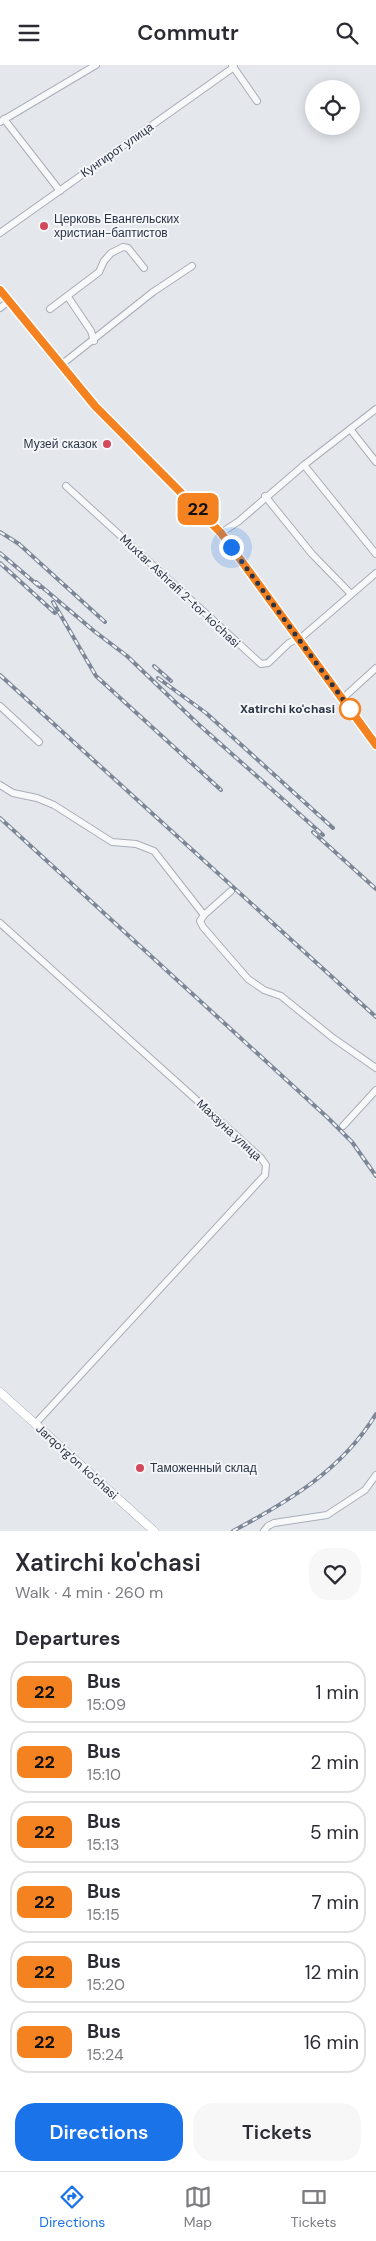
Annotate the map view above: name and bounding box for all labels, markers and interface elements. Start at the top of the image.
text: Commutr [137,18,239,47]
icon: menu [15,19,43,47]
icon: search [333,19,361,47]
map controls [305,80,360,135]
button: locate [305,80,360,135]
street label: Кунгирот улица [77,119,157,181]
place label: Церковь Евангельских христиан-баптистов [54,211,179,241]
marker: Церковь Евангельских христиан-баптистов [38,220,50,232]
place label: Музей сказок [24,436,98,452]
marker: Музей сказок [101,438,113,450]
line badge: 22 [176,493,220,525]
text: 22 [188,497,208,521]
street label: Muxtar Ashrafi 2-tor ko'chasi [116,531,244,651]
your location [219,535,244,560]
marker: Xatirchi ko'chasi [339,698,361,720]
place label: Xatirchi ko'chasi [240,701,335,717]
street label: Махзуна улица [193,1096,265,1165]
street label: Jarqo'rg'on ko'chasi [33,1421,122,1503]
place label: Таможенный склад [150,1460,257,1476]
marker: Таможенный склад [134,1462,146,1474]
text: Xatirchi ko'chasi [15,1547,201,1578]
button: heart [309,1548,361,1600]
text: Walk · 4 min · 260 m [15,1582,163,1603]
text: Departures [15,1626,120,1651]
text: Bus [87,1669,121,1694]
text: 22 [34,1680,55,1704]
text: 1 min [316,1680,359,1705]
text: 15:09 [87,1694,126,1715]
text: Bus [87,1739,121,1764]
text: 22 [34,1750,55,1774]
text: 2 min [311,1750,359,1775]
text: 15:10 [87,1764,121,1785]
text: Bus [87,1809,121,1834]
text: 22 [34,1820,55,1844]
text: 5 min [310,1820,359,1845]
text: 15:13 [87,1834,119,1855]
text: Bus [87,1879,121,1904]
text: 22 [34,1890,55,1914]
text: 7 min [311,1890,359,1915]
text: 15:15 [87,1904,120,1925]
text: Bus [87,1949,121,1974]
text: 22 [34,1960,55,1984]
text: 12 min [305,1960,359,1985]
text: 15:20 [87,1974,125,1995]
text: Bus [87,2019,121,2044]
text: 22 [34,2030,55,2054]
text: 16 min [304,2030,359,2055]
text: 15:24 [87,2044,124,2065]
button: Directions [15,2103,183,2161]
button: Tickets [193,2103,361,2161]
tab: Directions [39,2183,105,2231]
tab: Map [184,2183,212,2231]
tab: Tickets [291,2183,337,2231]

